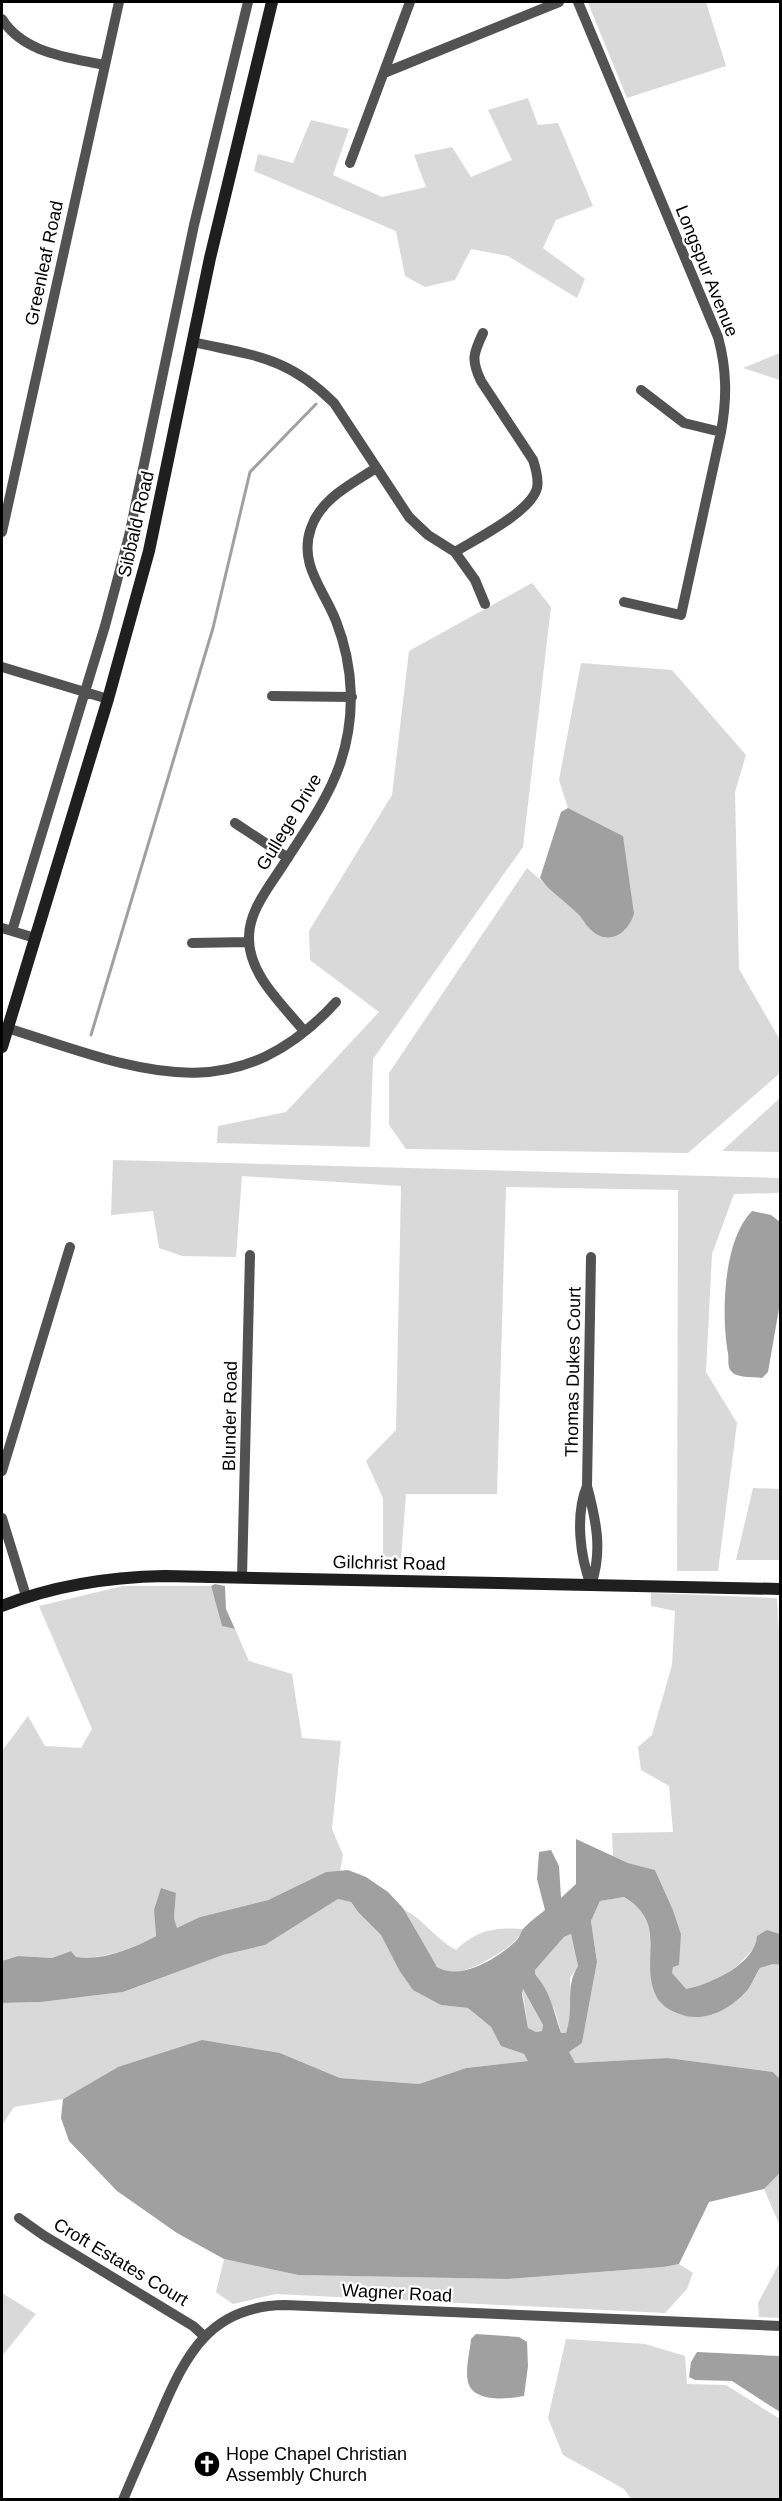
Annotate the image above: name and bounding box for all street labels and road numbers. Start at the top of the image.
street label: Greenleaf Road [21,199,67,327]
street label: Longspur Avenue [672,202,742,340]
street label: Sibbald Road [114,469,158,579]
street label: Gullege Drive [252,770,326,874]
street label: Thomas Dukes Court [562,1287,584,1457]
street label: Blunder Road [219,1361,241,1471]
street label: Gilchrist Road [332,1552,446,1574]
street label: Croft Estates Court [50,2214,192,2310]
street label: Wagner Road [341,2280,453,2306]

